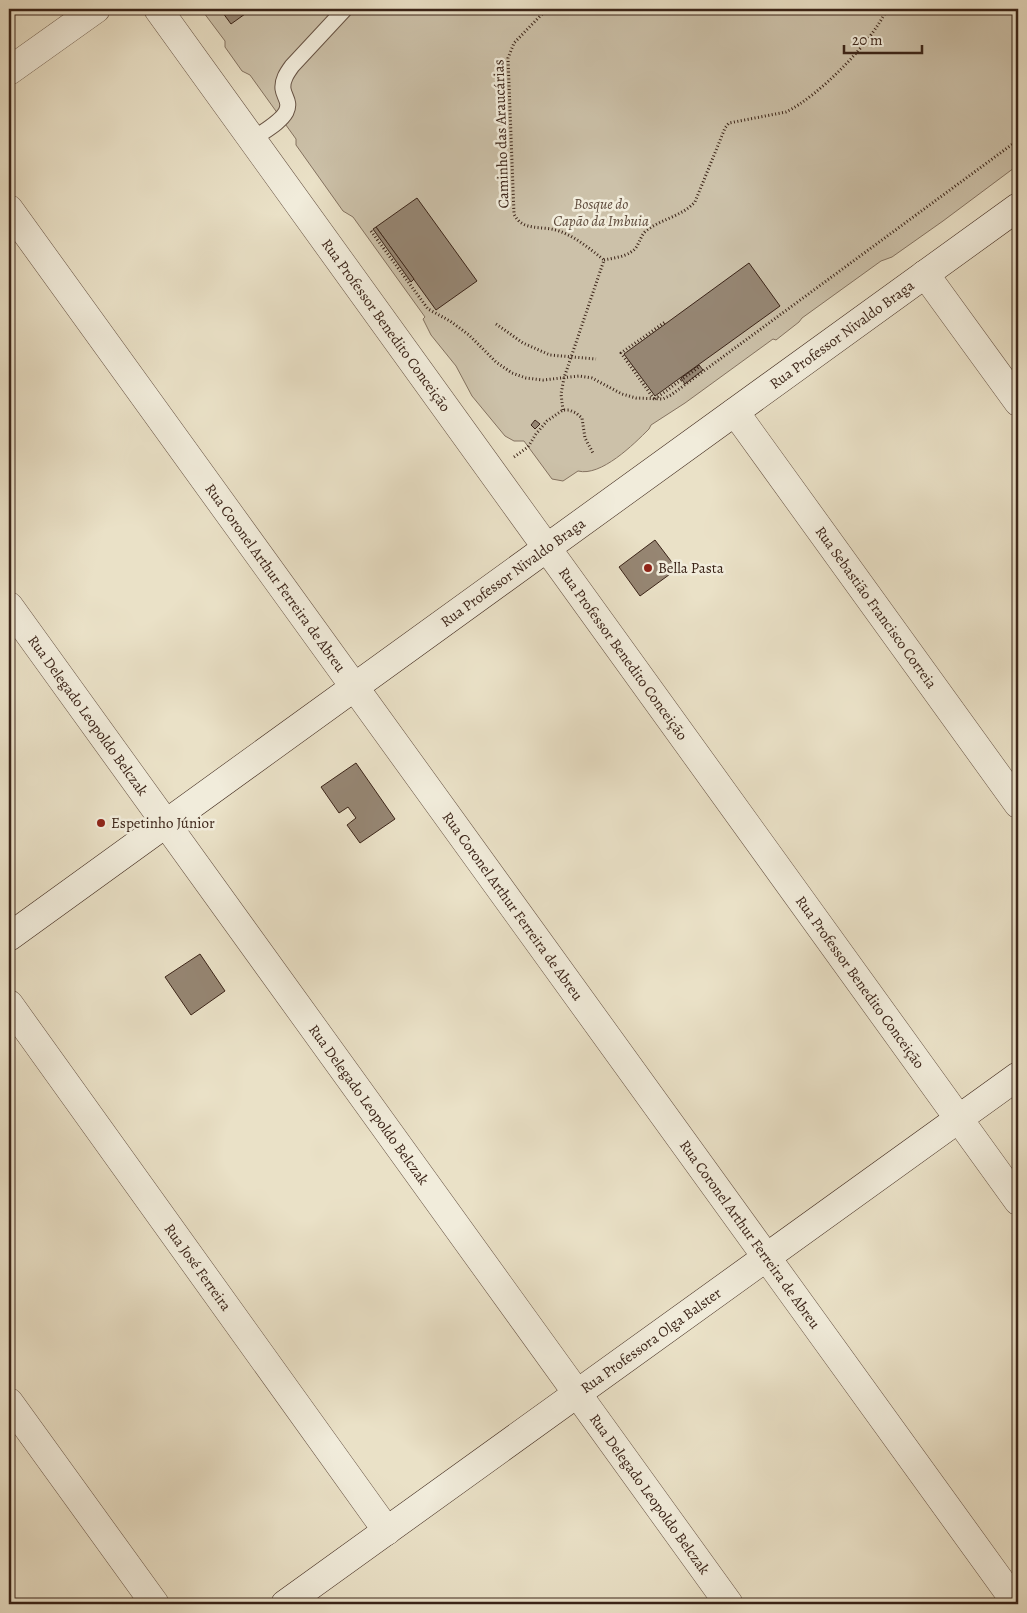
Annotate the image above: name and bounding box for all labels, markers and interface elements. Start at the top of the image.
scale bar [844,22,922,54]
text: 20 m [852,30,883,50]
street label: Caminho das Araucárias [488,59,514,209]
park label: Bosque do Capão da Imbuia [553,194,649,231]
street label: Rua Professor Benedito Conceição [317,235,455,416]
street label: Rua Professor Nivaldo Braga [766,275,918,394]
street label: Rua Coronel Arthur Ferreira de Abreu [201,479,351,677]
street label: Rua Professor Nivaldo Braga [437,513,589,632]
street label: Rua Sebastião Francisco Correia [811,522,942,693]
place label: Bella Pasta [658,558,724,578]
marker: Bella Pasta [642,562,654,574]
street label: Rua Professor Benedito Conceição [554,563,692,744]
street label: Rua Delegado Leopoldo Belczak [23,631,153,800]
street label: Rua Coronel Arthur Ferreira de Abreu [438,808,588,1005]
place label: Espetinho Júnior [111,813,215,833]
marker: Espetinho Júnior [95,817,107,829]
street label: Rua Professor Benedito Conceição [791,892,929,1073]
street label: Rua Delegado Leopoldo Belczak [304,1020,434,1190]
street label: Rua Coronel Arthur Ferreira de Abreu [675,1136,825,1333]
street label: Rua José Ferreira [160,1220,236,1315]
street label: Rua Professora Olga Balster [576,1283,726,1398]
street label: Rua Delegado Leopoldo Belczak [585,1410,715,1579]

